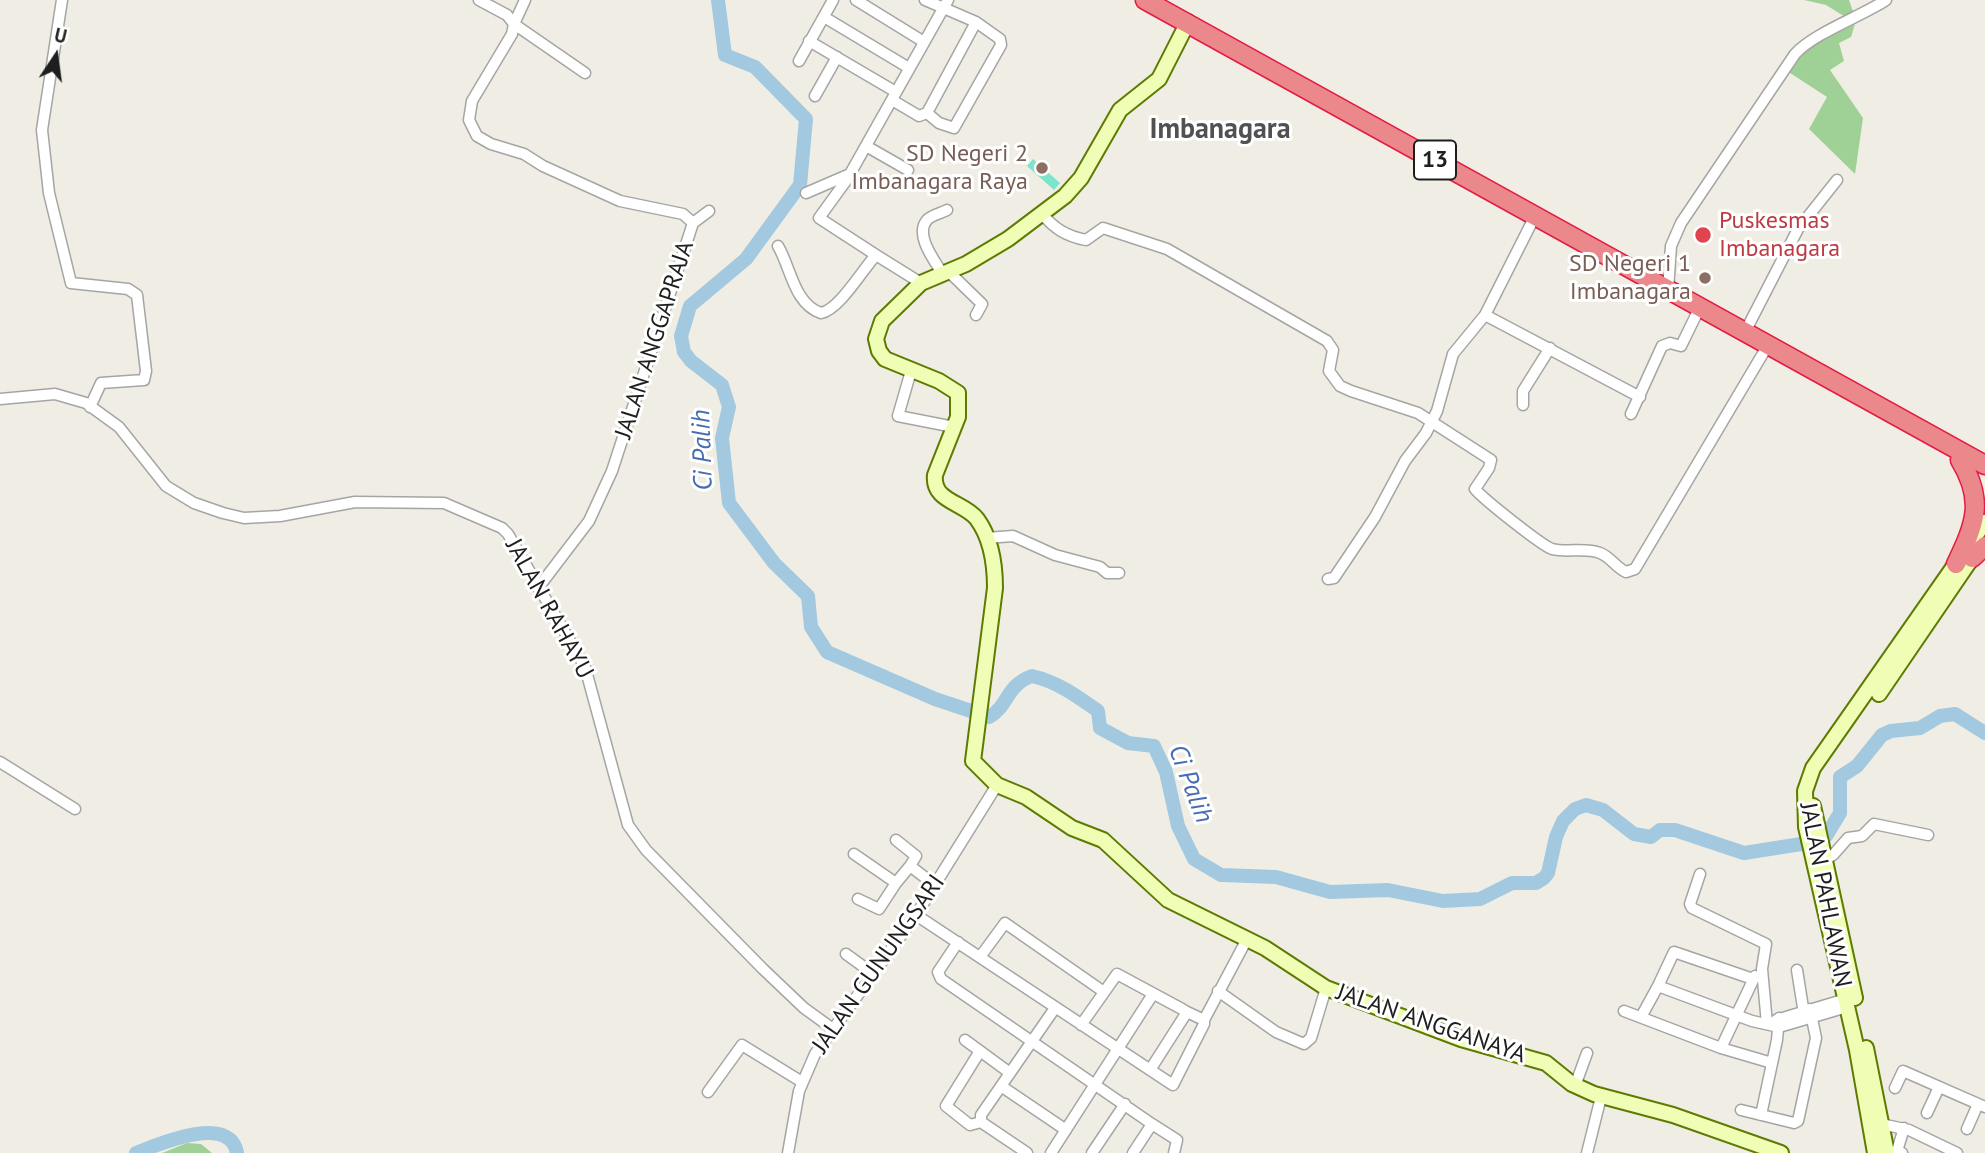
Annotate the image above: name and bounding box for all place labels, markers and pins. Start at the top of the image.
place label: SD Negeri 2 Imbanagara Raya [851,140,1028,196]
marker: SD Negeri 2 Imbanagara Raya [1034,160,1050,176]
place label: Puskesmas Imbanagara [1719,207,1840,263]
marker: Puskesmas Imbanagara [1693,225,1713,245]
place label: SD Negeri 1 Imbanagara [1569,250,1691,306]
marker: SD Negeri 1 Imbanagara [1697,270,1713,286]

